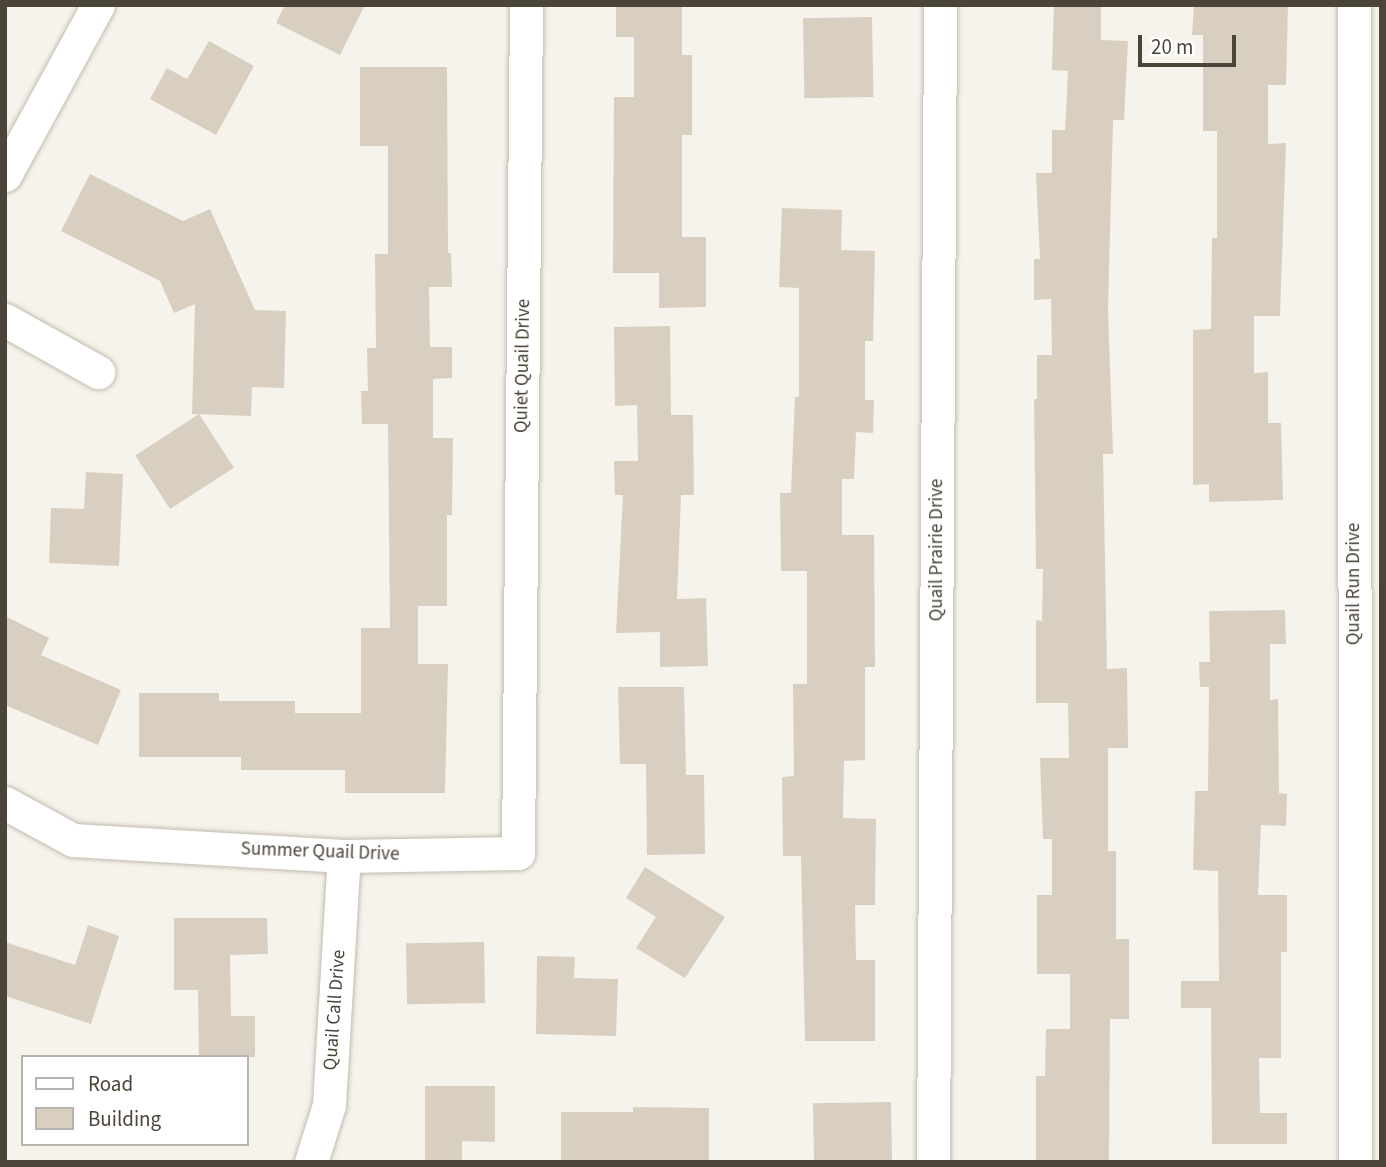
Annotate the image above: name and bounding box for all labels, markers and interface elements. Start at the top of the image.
scale bar [1141,21,1239,65]
text: 20 m [1151,32,1193,62]
street label: Quiet Quail Drive [510,299,536,433]
street label: Quail Prairie Drive [926,479,948,621]
street label: Quail Run Drive [1343,523,1365,645]
street label: Summer Quail Drive [240,838,400,866]
street label: Quail Call Drive [319,949,351,1071]
legend [21,1055,248,1146]
text: Road [88,1069,133,1099]
text: Building [88,1104,161,1134]

